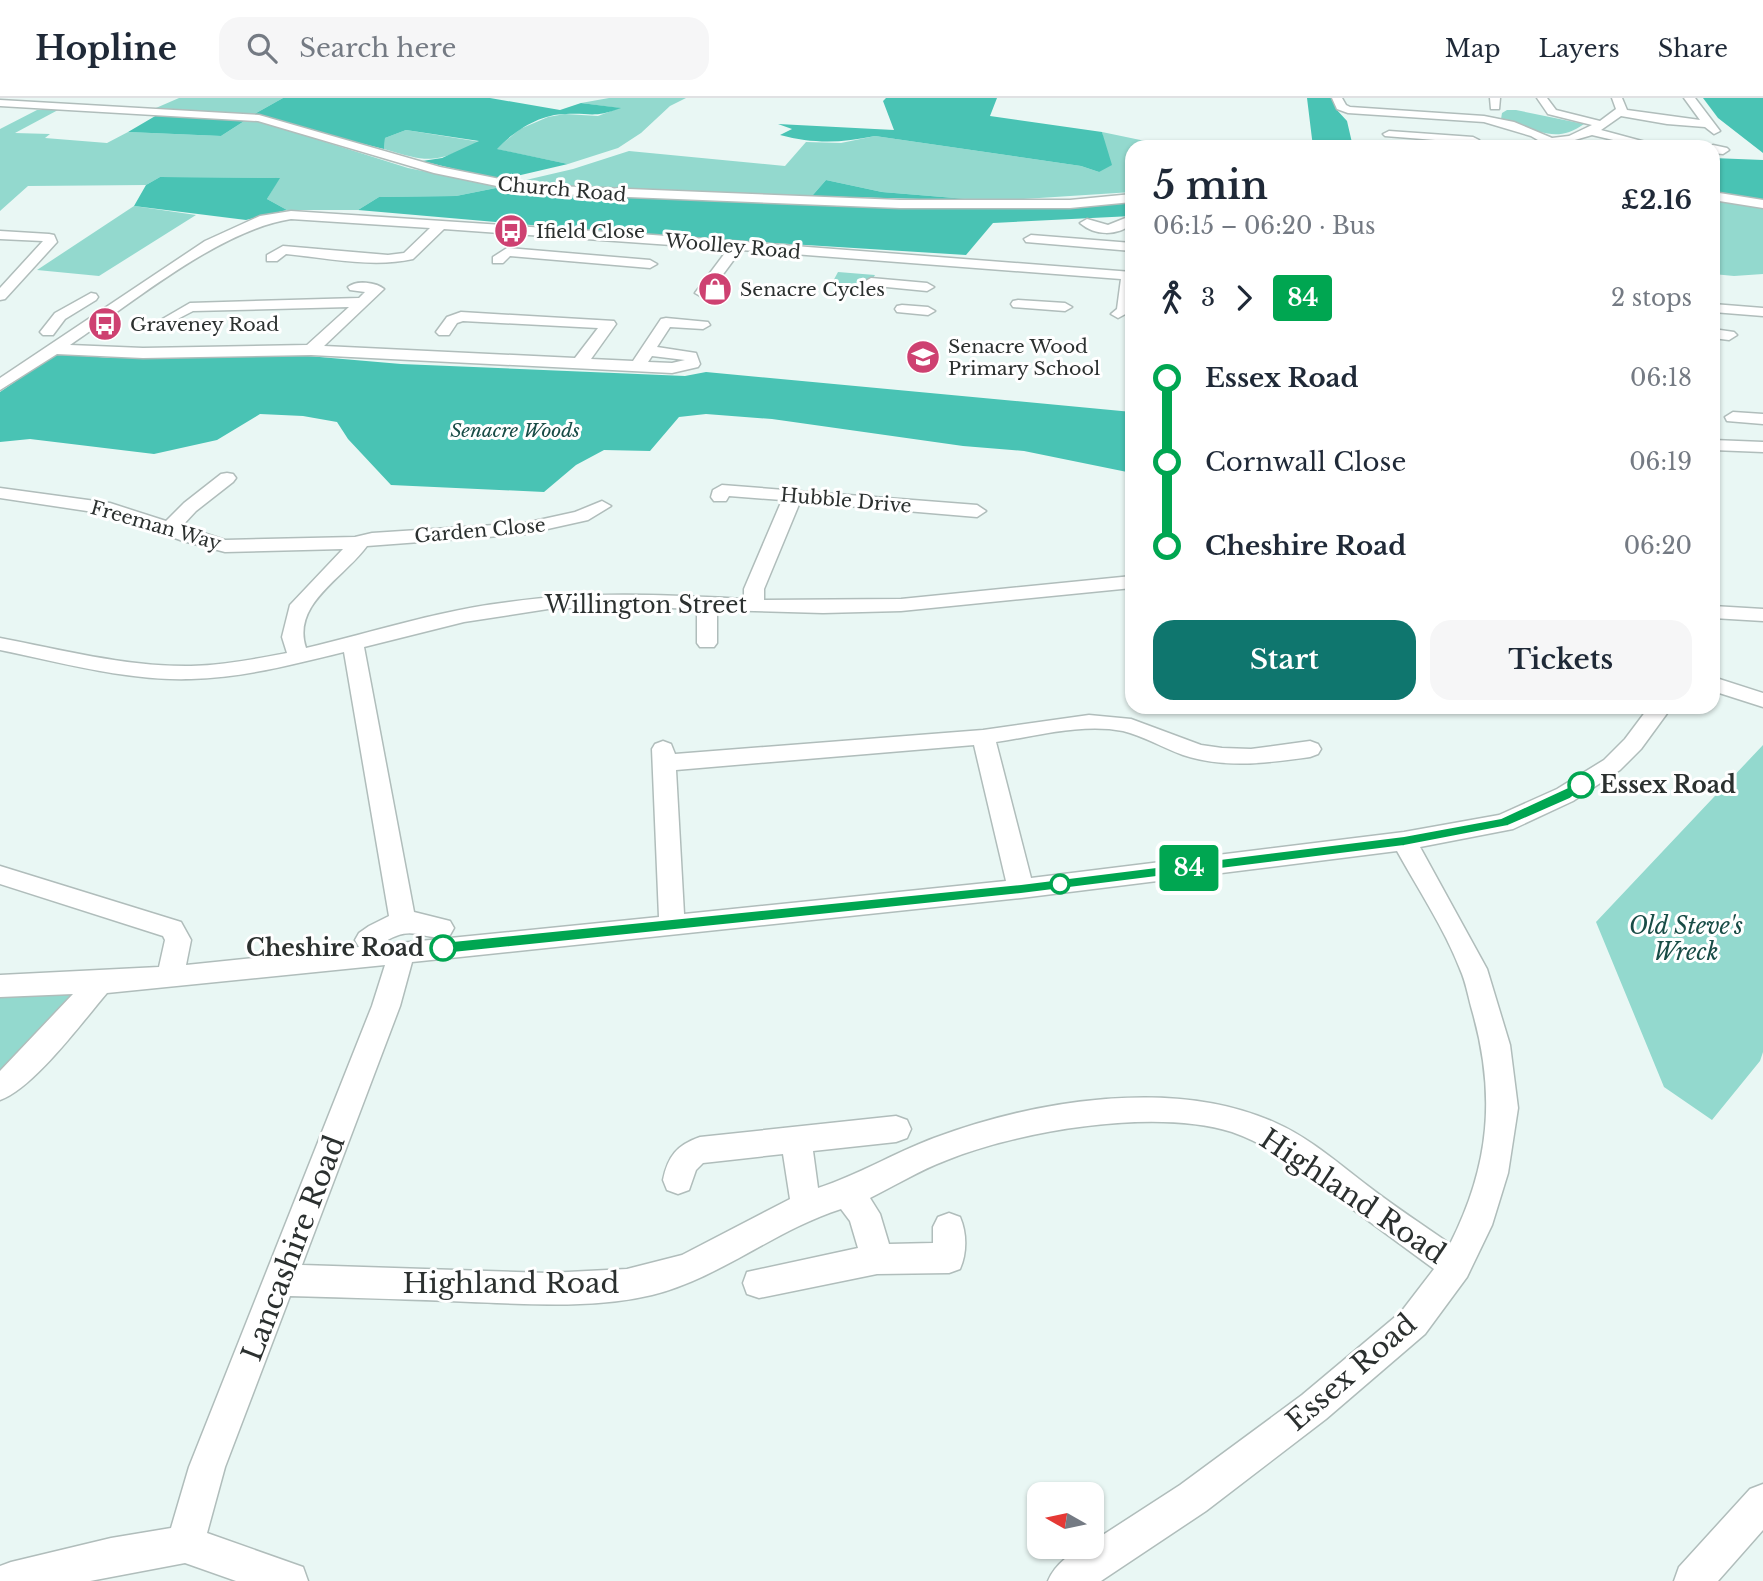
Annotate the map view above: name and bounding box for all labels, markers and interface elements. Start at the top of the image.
search box [219,17,709,80]
text: Hopline [35,28,177,69]
icon: search [243,29,281,67]
text: Search here [299,32,456,64]
text: Map [1445,34,1501,63]
text: Layers [1539,34,1620,63]
text: Share [1658,34,1728,63]
text: 5 min [1153,162,1268,209]
street label: Church Road [497,172,627,207]
text: £2.16 [1621,184,1692,216]
bus stop icon: Ifield Close [492,212,530,250]
text: 06:15 – 06:20 · Bus [1153,212,1375,240]
place label: Ifield Close [536,220,645,243]
street label: Woolley Road [663,229,802,264]
shop icon: Senacre Cycles [696,270,734,308]
place label: Senacre Cycles [740,278,885,301]
icon: walk [1153,279,1191,317]
icon: forward [1225,279,1263,317]
text: 84 [1287,283,1318,312]
text: 3 [1201,284,1215,312]
text: 2 stops [1611,284,1692,312]
bus stop icon: Graveney Road [86,305,124,343]
place label: Graveney Road [130,313,279,336]
place label: Senacre Wood Primary School [948,335,1100,380]
school or university icon: Senacre Wood Primary School [904,338,942,376]
text: Essex Road [1205,362,1359,394]
text: 06:18 [1630,364,1692,392]
park label: Senacre Woods [450,419,580,442]
text: Cornwall Close [1205,446,1406,478]
text: 06:19 [1629,448,1692,476]
street label: Hubble Drive [779,483,913,518]
street label: Freeman Way [88,496,224,555]
street label: Garden Close [414,513,547,548]
text: Cheshire Road [1205,530,1406,562]
text: 06:20 [1624,532,1692,560]
street label: Willington Street [544,591,748,619]
button: Start [1153,620,1416,700]
button: Tickets [1430,620,1692,700]
place label: Essex Road [1600,771,1736,799]
marker: Essex Road [1568,772,1594,798]
line badge: 84 [1158,845,1220,891]
text: 84 [1173,853,1205,882]
unlabelled marker [1050,874,1070,894]
park label: Old Steve's Wreck [1629,912,1743,966]
place label: Cheshire Road [246,934,424,962]
marker: Cheshire Road [430,935,456,961]
street label: Highland Road [1253,1121,1452,1272]
street label: Lancashire Road [234,1130,353,1366]
street label: Highland Road [403,1266,620,1301]
street label: Essex Road [1279,1306,1424,1438]
north arrow [1027,1482,1104,1559]
map controls [1027,1482,1104,1559]

